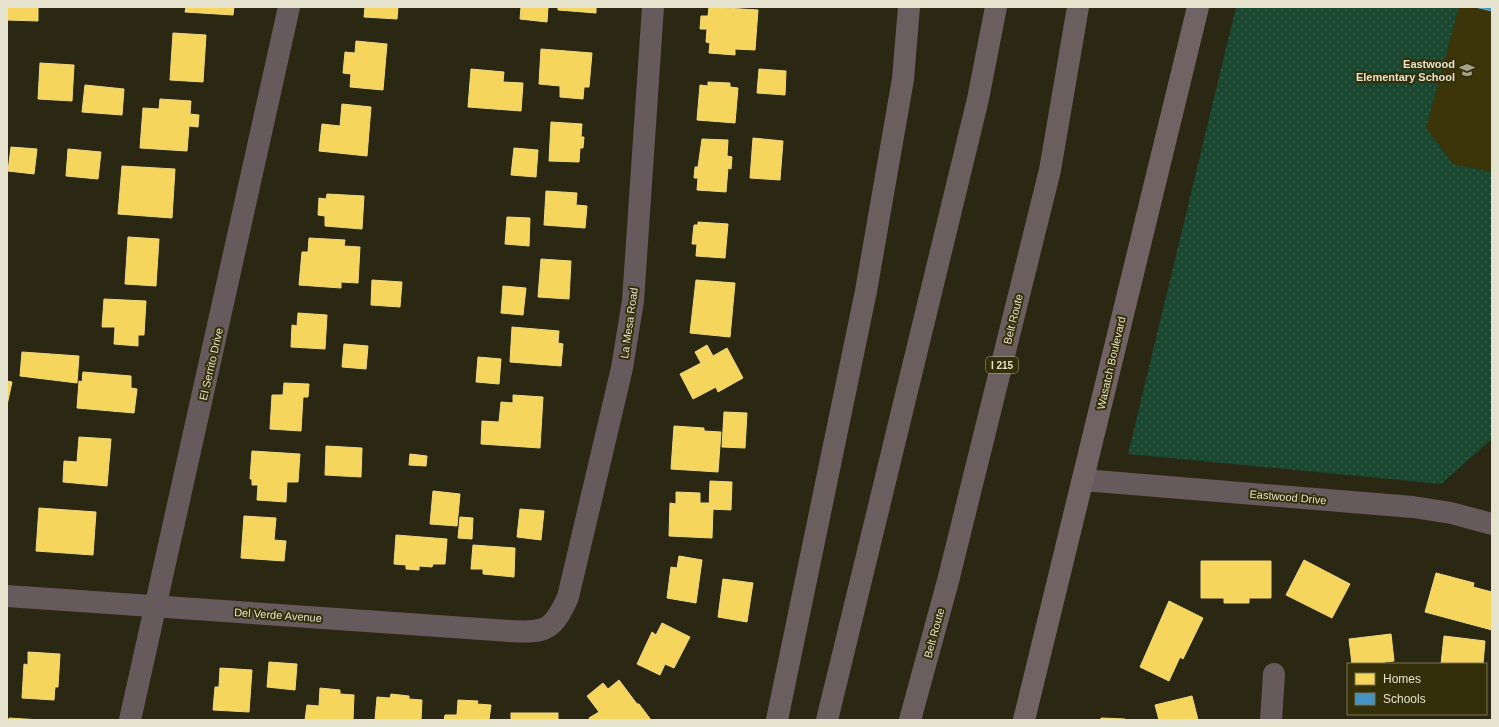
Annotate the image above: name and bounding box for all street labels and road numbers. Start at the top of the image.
street label: La Mesa Road [618,287,640,359]
street label: Belt Route [1001,293,1025,345]
street label: Wasatch Boulevard [1094,315,1128,411]
street label: El Serrito Drive [197,327,225,401]
road number: I 215 [986,357,1018,373]
street label: Eastwood Drive [1249,488,1327,506]
street label: Del Verde Avenue [234,606,322,624]
street label: Belt Route [922,607,946,659]

